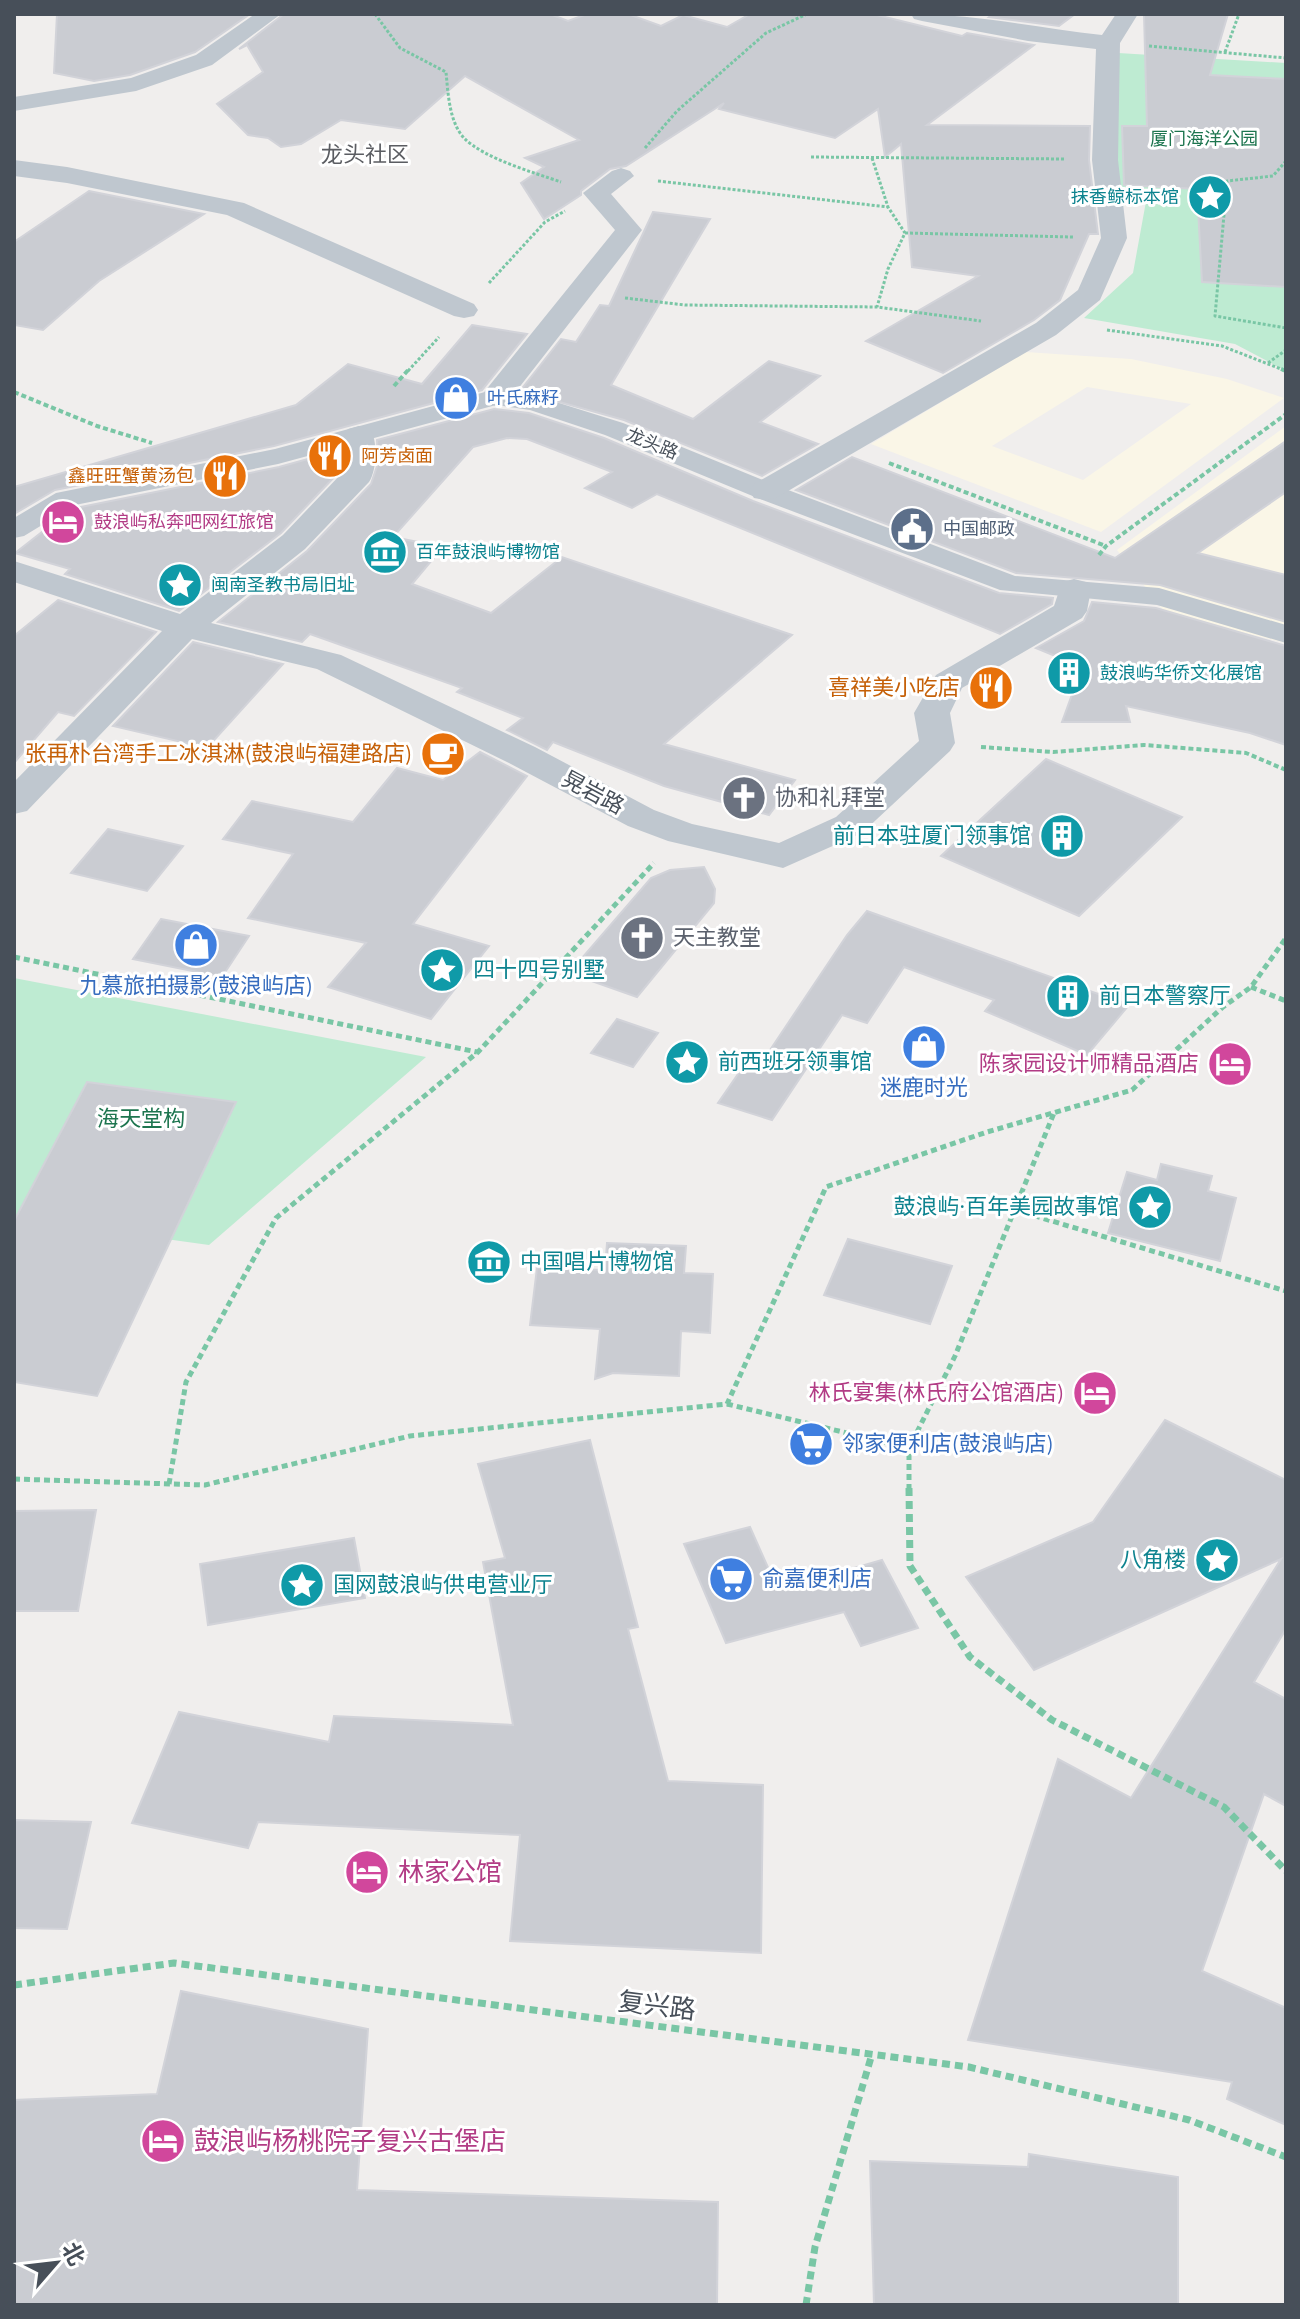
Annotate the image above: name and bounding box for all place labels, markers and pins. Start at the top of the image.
place icon: 抹香鲸标本馆 [1186,173,1234,221]
place label: 抹香鲸标本馆 [1071,185,1179,210]
shop icon: 叶氏麻籽 [432,374,480,422]
place label: 叶氏麻籽 [487,386,559,411]
restaurant icon: 阿芳卤面 [306,432,354,480]
place label: 阿芳卤面 [361,444,433,469]
restaurant icon: 鑫旺旺蟹黄汤包 [201,452,249,500]
place label: 鑫旺旺蟹黄汤包 [68,464,194,489]
hotel icon: 鼓浪屿私奔吧网红旅馆 [39,498,87,546]
public building icon: 中国邮政 [888,505,936,553]
place label: 鼓浪屿私奔吧网红旅馆 [94,510,274,535]
place label: 中国邮政 [943,517,1015,542]
museum icon: 百年鼓浪屿博物馆 [361,528,409,576]
place label: 百年鼓浪屿博物馆 [416,540,560,565]
place icon: 闽南圣教书局旧址 [156,561,204,609]
place label: 闽南圣教书局旧址 [211,573,355,598]
building icon: 鼓浪屿华侨文化展馆 [1045,649,1093,697]
place label: 鼓浪屿华侨文化展馆 [1100,661,1262,686]
restaurant icon: 喜祥美小吃店 [967,664,1015,712]
place label: 喜祥美小吃店 [828,672,960,704]
cafe icon: 张再朴台湾手工冰淇淋(鼓浪屿福建路店) [419,730,467,778]
place label: 张再朴台湾手工冰淇淋(鼓浪屿福建路店) [25,738,412,770]
church icon: 协和礼拜堂 [720,774,768,822]
place label: 协和礼拜堂 [775,782,885,814]
building icon: 前日本驻厦门领事馆 [1038,812,1086,860]
place label: 前日本驻厦门领事馆 [833,820,1031,852]
church icon: 天主教堂 [618,914,666,962]
shop icon: 九慕旅拍摄影(鼓浪屿店) [172,921,220,969]
place label: 天主教堂 [673,922,761,954]
place icon: 四十四号别墅 [418,946,466,994]
place label: 四十四号别墅 [473,954,605,986]
place label: 九慕旅拍摄影(鼓浪屿店) [79,970,313,1002]
building icon: 前日本警察厅 [1044,972,1092,1020]
place label: 前日本警察厅 [1099,980,1231,1012]
shop icon: 迷鹿时光 [900,1023,948,1071]
place icon: 前西班牙领事馆 [663,1038,711,1086]
hotel icon: 陈家园设计师精品酒店 [1206,1040,1254,1088]
place label: 前西班牙领事馆 [718,1046,872,1078]
place label: 陈家园设计师精品酒店 [979,1048,1199,1080]
place label: 迷鹿时光 [880,1072,968,1104]
place icon: 鼓浪屿·百年美园故事馆 [1126,1183,1174,1231]
place label: 鼓浪屿·百年美园故事馆 [894,1191,1119,1223]
museum icon: 中国唱片博物馆 [465,1238,513,1286]
place label: 中国唱片博物馆 [520,1246,674,1278]
hotel icon: 林氏宴集(林氏府公馆酒店) [1071,1369,1119,1417]
place label: 林氏宴集(林氏府公馆酒店) [809,1377,1064,1409]
supermarket icon: 邻家便利店(鼓浪屿店) [787,1420,835,1468]
place label: 邻家便利店(鼓浪屿店) [842,1428,1053,1460]
place icon: 八角楼 [1193,1536,1241,1584]
place label: 八角楼 [1120,1544,1186,1576]
supermarket icon: 俞嘉便利店 [707,1555,755,1603]
place icon: 国网鼓浪屿供电营业厅 [278,1561,326,1609]
place label: 俞嘉便利店 [762,1563,872,1595]
place label: 国网鼓浪屿供电营业厅 [333,1569,553,1601]
hotel icon: 林家公馆 [343,1848,391,1896]
place label: 林家公馆 [398,1854,502,1891]
hotel icon: 鼓浪屿杨桃院子复兴古堡店 [139,2117,187,2165]
place label: 鼓浪屿杨桃院子复兴古堡店 [194,2123,506,2160]

